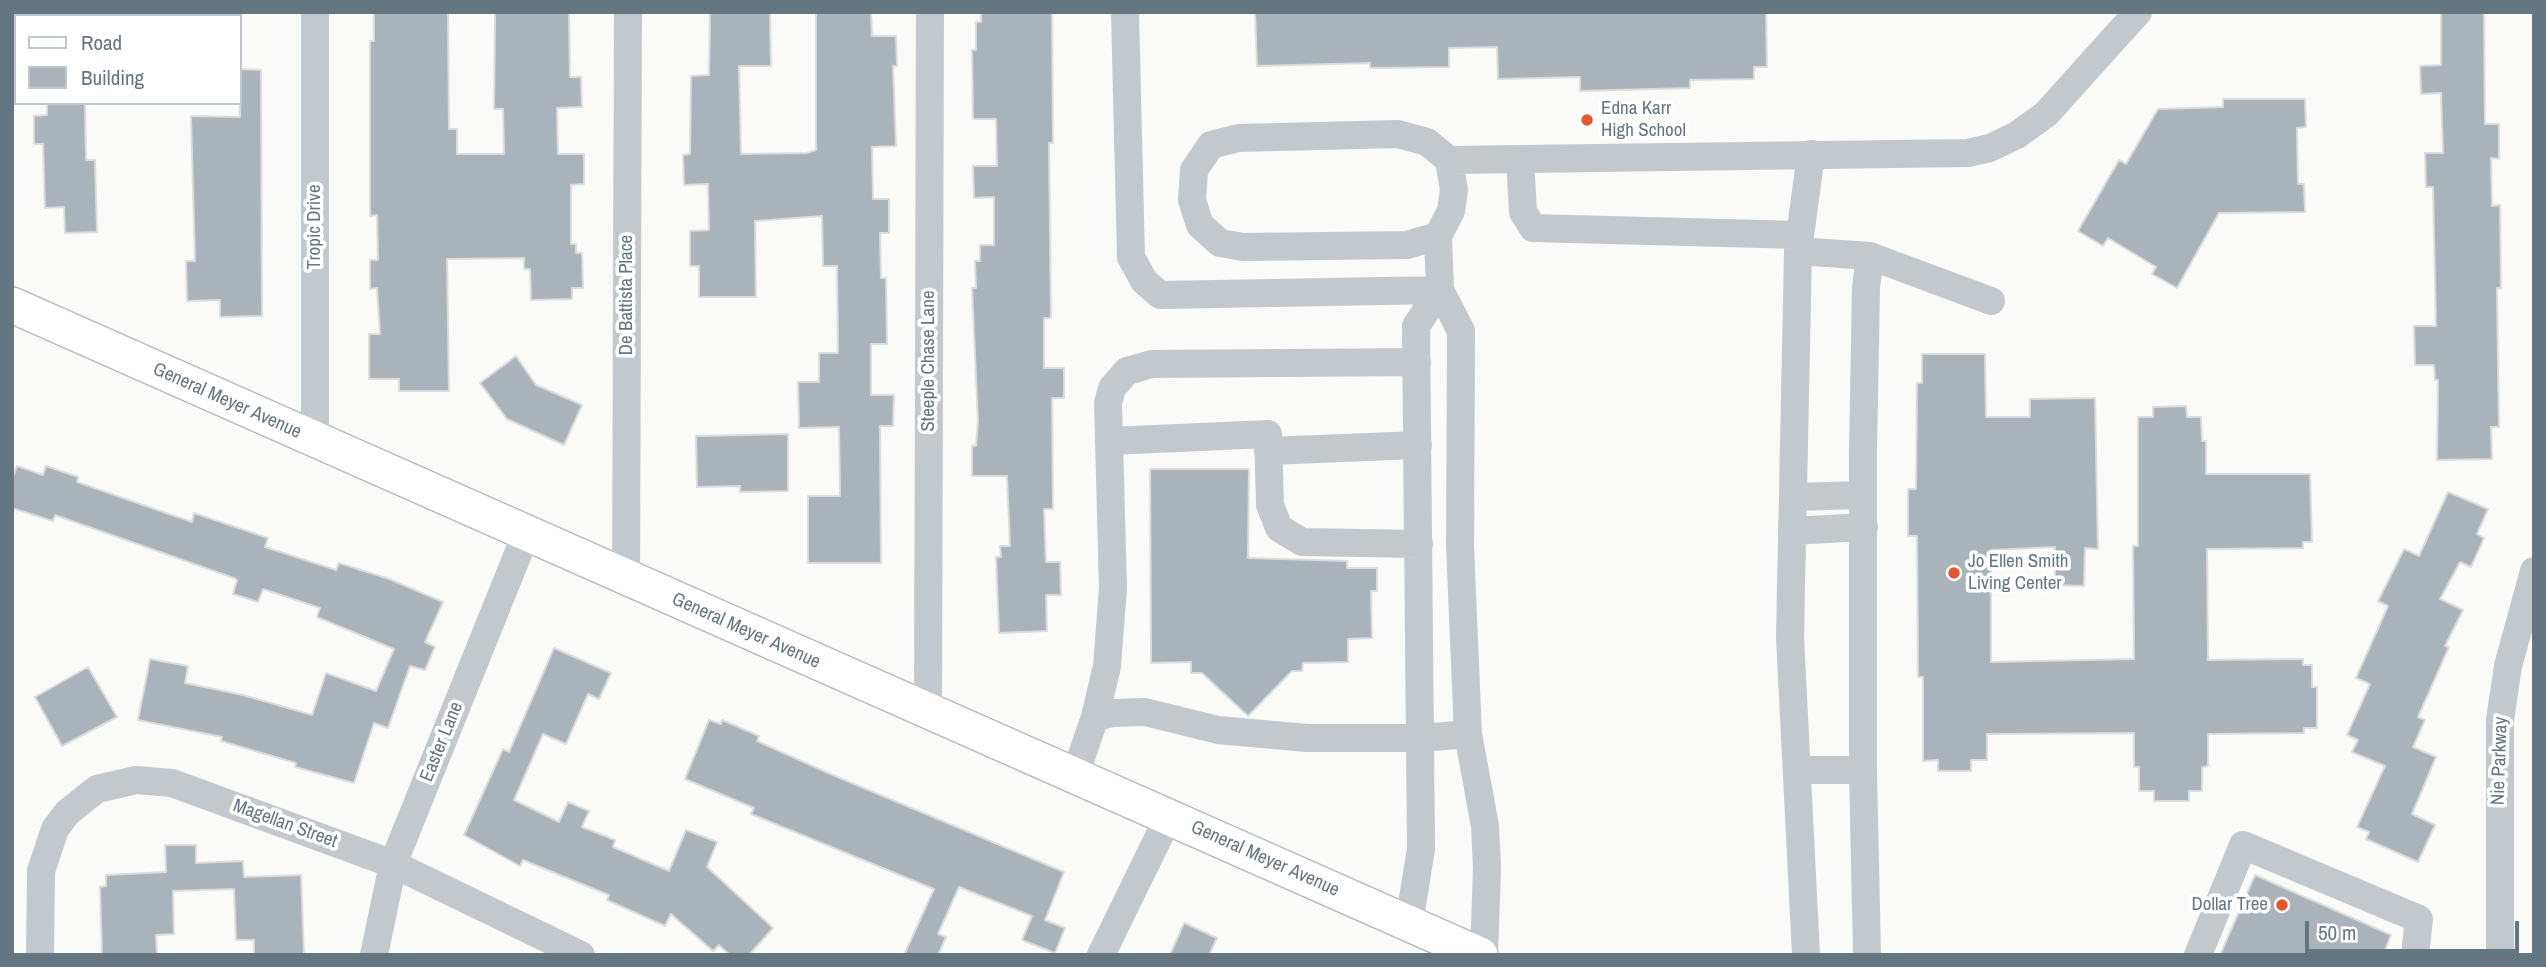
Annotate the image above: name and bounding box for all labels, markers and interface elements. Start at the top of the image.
legend [14,14,242,105]
text: Road [81,28,122,57]
text: Building [81,63,144,92]
place label: Edna Karr High School [1601,98,1686,142]
marker: Edna Karr High School [1579,112,1595,128]
street label: Tropic Drive [304,184,326,270]
street label: De Battista Place [616,235,638,355]
street label: Steeple Chase Lane [918,290,940,432]
street label: General Meyer Avenue [149,358,305,444]
place label: Jo Ellen Smith Living Center [1968,551,2068,595]
marker: Jo Ellen Smith Living Center [1946,565,1962,581]
street label: General Meyer Avenue [668,588,824,674]
street label: Easter Lane [416,699,468,785]
street label: Nie Parkway [2487,716,2513,806]
street label: Magellan Street [230,795,340,853]
street label: General Meyer Avenue [1187,816,1343,902]
place label: Dollar Tree [2192,894,2268,916]
marker: Dollar Tree [2274,897,2290,913]
scale bar [2308,908,2522,952]
text: 50 m [2318,918,2356,947]

